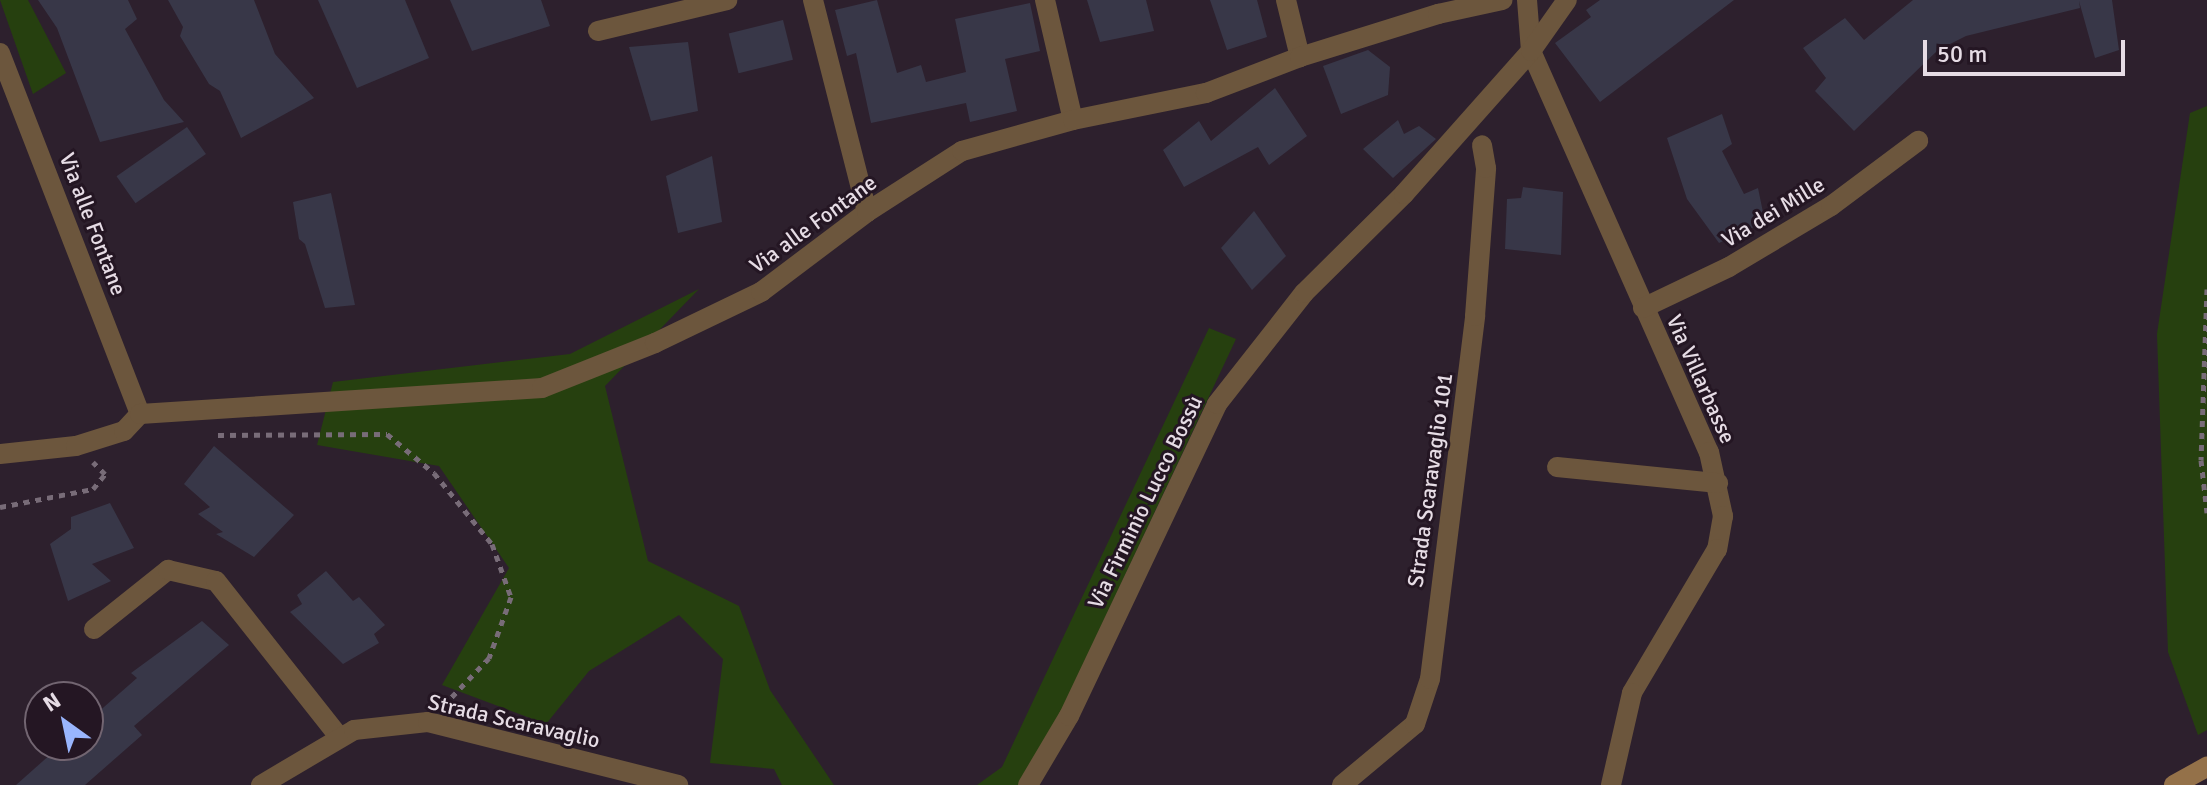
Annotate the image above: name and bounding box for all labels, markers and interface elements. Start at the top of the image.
scale bar [1927,24,2129,74]
text: 50 m [1937,39,1987,69]
street label: Via alle Fontane [54,149,132,299]
street label: Via alle Fontane [744,169,882,279]
street label: Via dei Mille [1717,171,1829,253]
street label: Via Villarbasse [1661,311,1741,447]
street label: Strada Scaravaglio 101 [1402,371,1458,589]
street label: Via Firminio Lucco Bossù [1082,391,1208,613]
north arrow [24,681,104,761]
text: N [38,687,66,718]
street label: Strada Scaravaglio [426,688,602,754]

